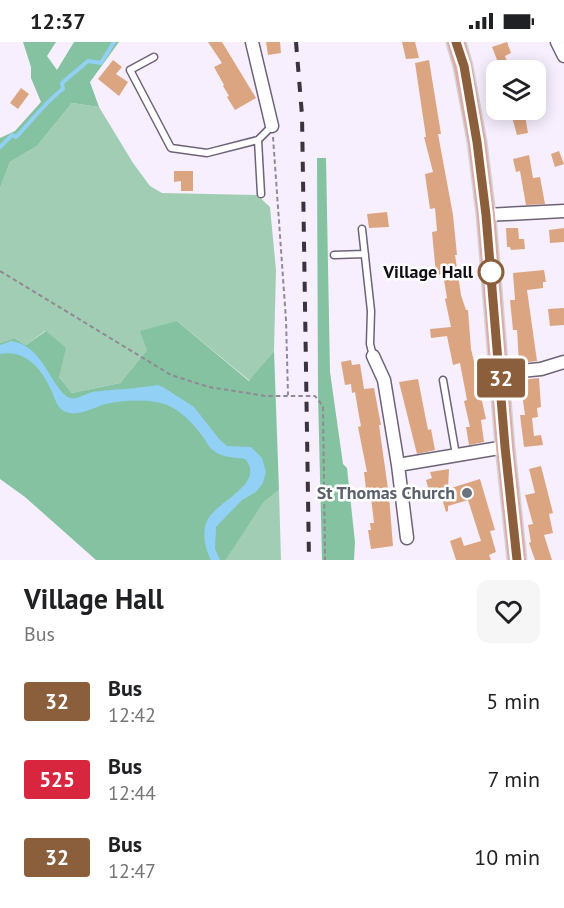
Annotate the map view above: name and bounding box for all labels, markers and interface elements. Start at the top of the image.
text: 12:37 [30,7,86,35]
map controls [486,60,546,120]
button: layers [486,60,546,120]
marker: Village Hall [478,259,504,285]
place label: Village Hall [382,260,474,283]
line badge: 32 [474,358,528,398]
text: 32 [489,365,513,392]
place label: St Thomas Church [317,481,455,504]
marker: St Thomas Church [460,486,474,500]
text: Village Hall [24,580,164,617]
button: heart [477,580,540,643]
text: Bus [24,621,55,647]
text: Bus [108,674,142,702]
text: 5 min [486,687,540,715]
text: 32 [45,688,69,715]
text: 12:42 [108,702,156,728]
text: Bus [108,752,142,780]
text: 7 min [488,765,540,793]
text: 525 [39,766,75,793]
text: 12:44 [108,780,156,806]
text: Bus [108,830,142,858]
text: 10 min [474,843,540,871]
text: 32 [45,844,69,871]
text: 12:47 [108,858,156,884]

